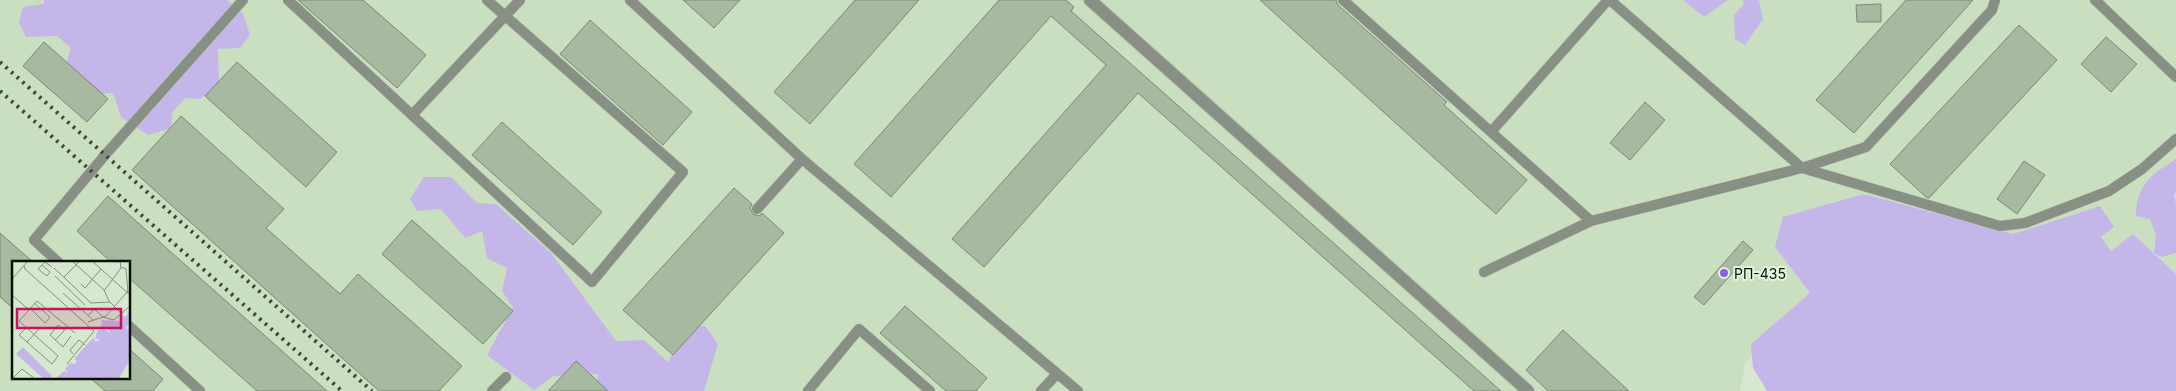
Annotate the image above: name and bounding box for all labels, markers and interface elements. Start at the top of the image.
inset map [12,261,130,378]
place label: РП-435 [1734,265,1786,282]
marker: РП-435 [1718,267,1730,279]

